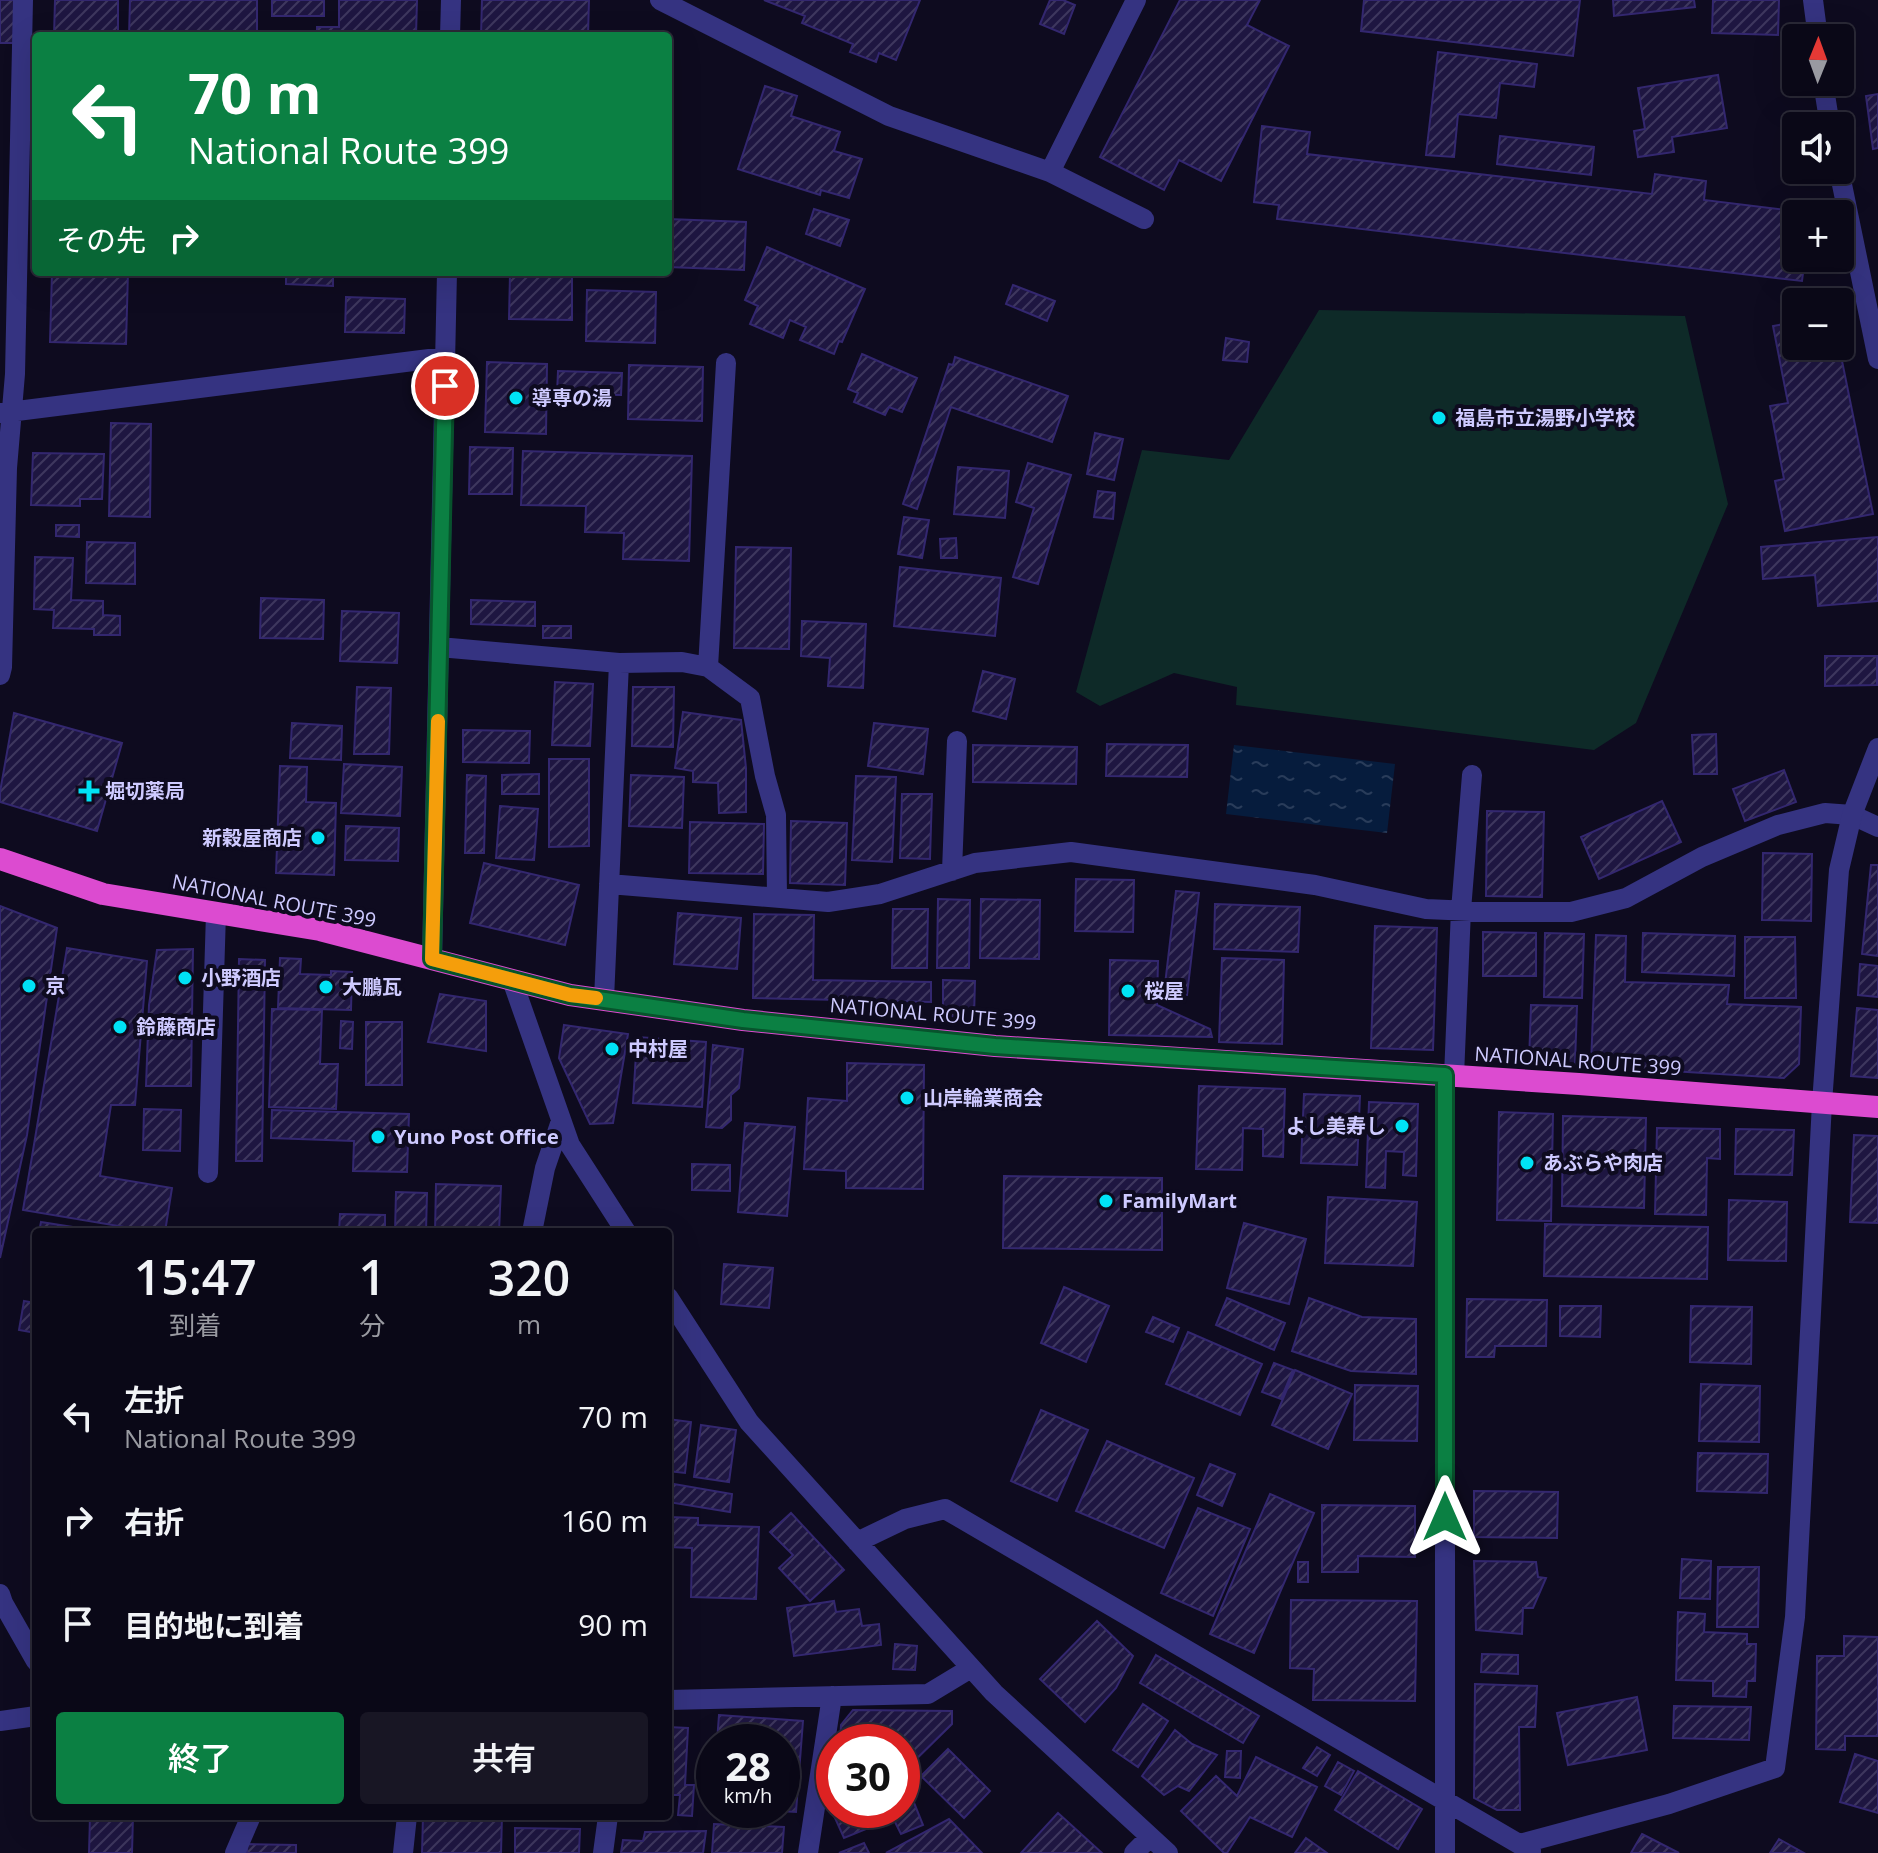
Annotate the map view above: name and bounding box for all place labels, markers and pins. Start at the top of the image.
pin [411,352,479,420]
place label: 導専の湯 [532,384,612,411]
marker: 導専の湯 [507,389,525,407]
place label: 福島市立湯野小学校 [1455,404,1635,431]
marker: 福島市立湯野小学校 [1430,409,1448,427]
place label: 堀切薬局 [105,777,185,804]
marker: 堀切薬局 [80,782,98,800]
place label: 新穀屋商店 [202,824,302,851]
marker: 新穀屋商店 [309,829,327,847]
place label: 小野酒店 [201,964,281,991]
marker: 小野酒店 [176,969,194,987]
place label: 京 [45,972,65,999]
place label: 大鵬瓦 [342,973,402,1000]
marker: 京 [20,977,38,995]
place label: 桜屋 [1144,977,1184,1004]
marker: 大鵬瓦 [317,978,335,996]
marker: 桜屋 [1119,982,1137,1000]
place label: 鈴藤商店 [136,1013,216,1040]
marker: 鈴藤商店 [111,1018,129,1036]
place label: 中村屋 [628,1035,688,1062]
marker: 中村屋 [603,1040,621,1058]
place label: 山岸輪業商会 [923,1084,1043,1111]
marker: 山岸輪業商会 [898,1089,916,1107]
place label: よし美寿し [1286,1112,1386,1139]
marker: よし美寿し [1393,1117,1411,1135]
place label: Yuno Post Office [394,1123,559,1150]
marker: Yuno Post Office [369,1128,387,1146]
place label: あぶらや肉店 [1543,1149,1663,1176]
marker: あぶらや肉店 [1518,1154,1536,1172]
place label: FamilyMart [1122,1187,1237,1214]
marker: FamilyMart [1097,1192,1115,1210]

